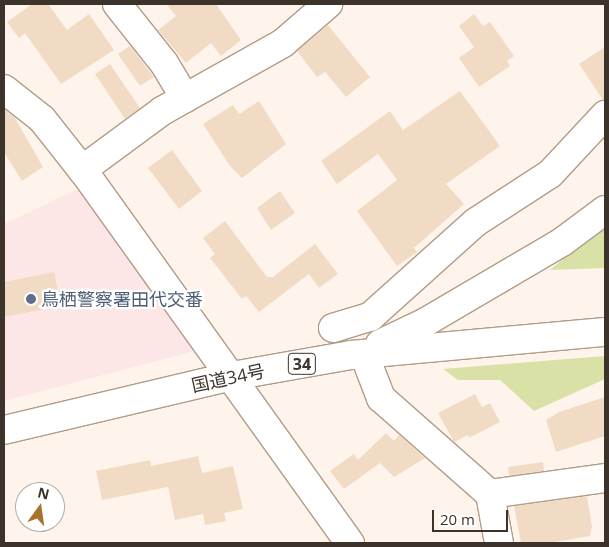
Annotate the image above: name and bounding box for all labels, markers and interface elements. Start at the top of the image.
place label: 鳥栖警察署田代交番 [41,288,203,310]
marker: 鳥栖警察署田代交番 [25,293,37,305]
road number: 34 [287,350,317,378]
street label: 国道34号 [189,360,267,396]
north arrow [15,482,65,532]
text: N [36,482,51,504]
scale bar [434,500,510,532]
text: 20 m [440,509,475,529]

